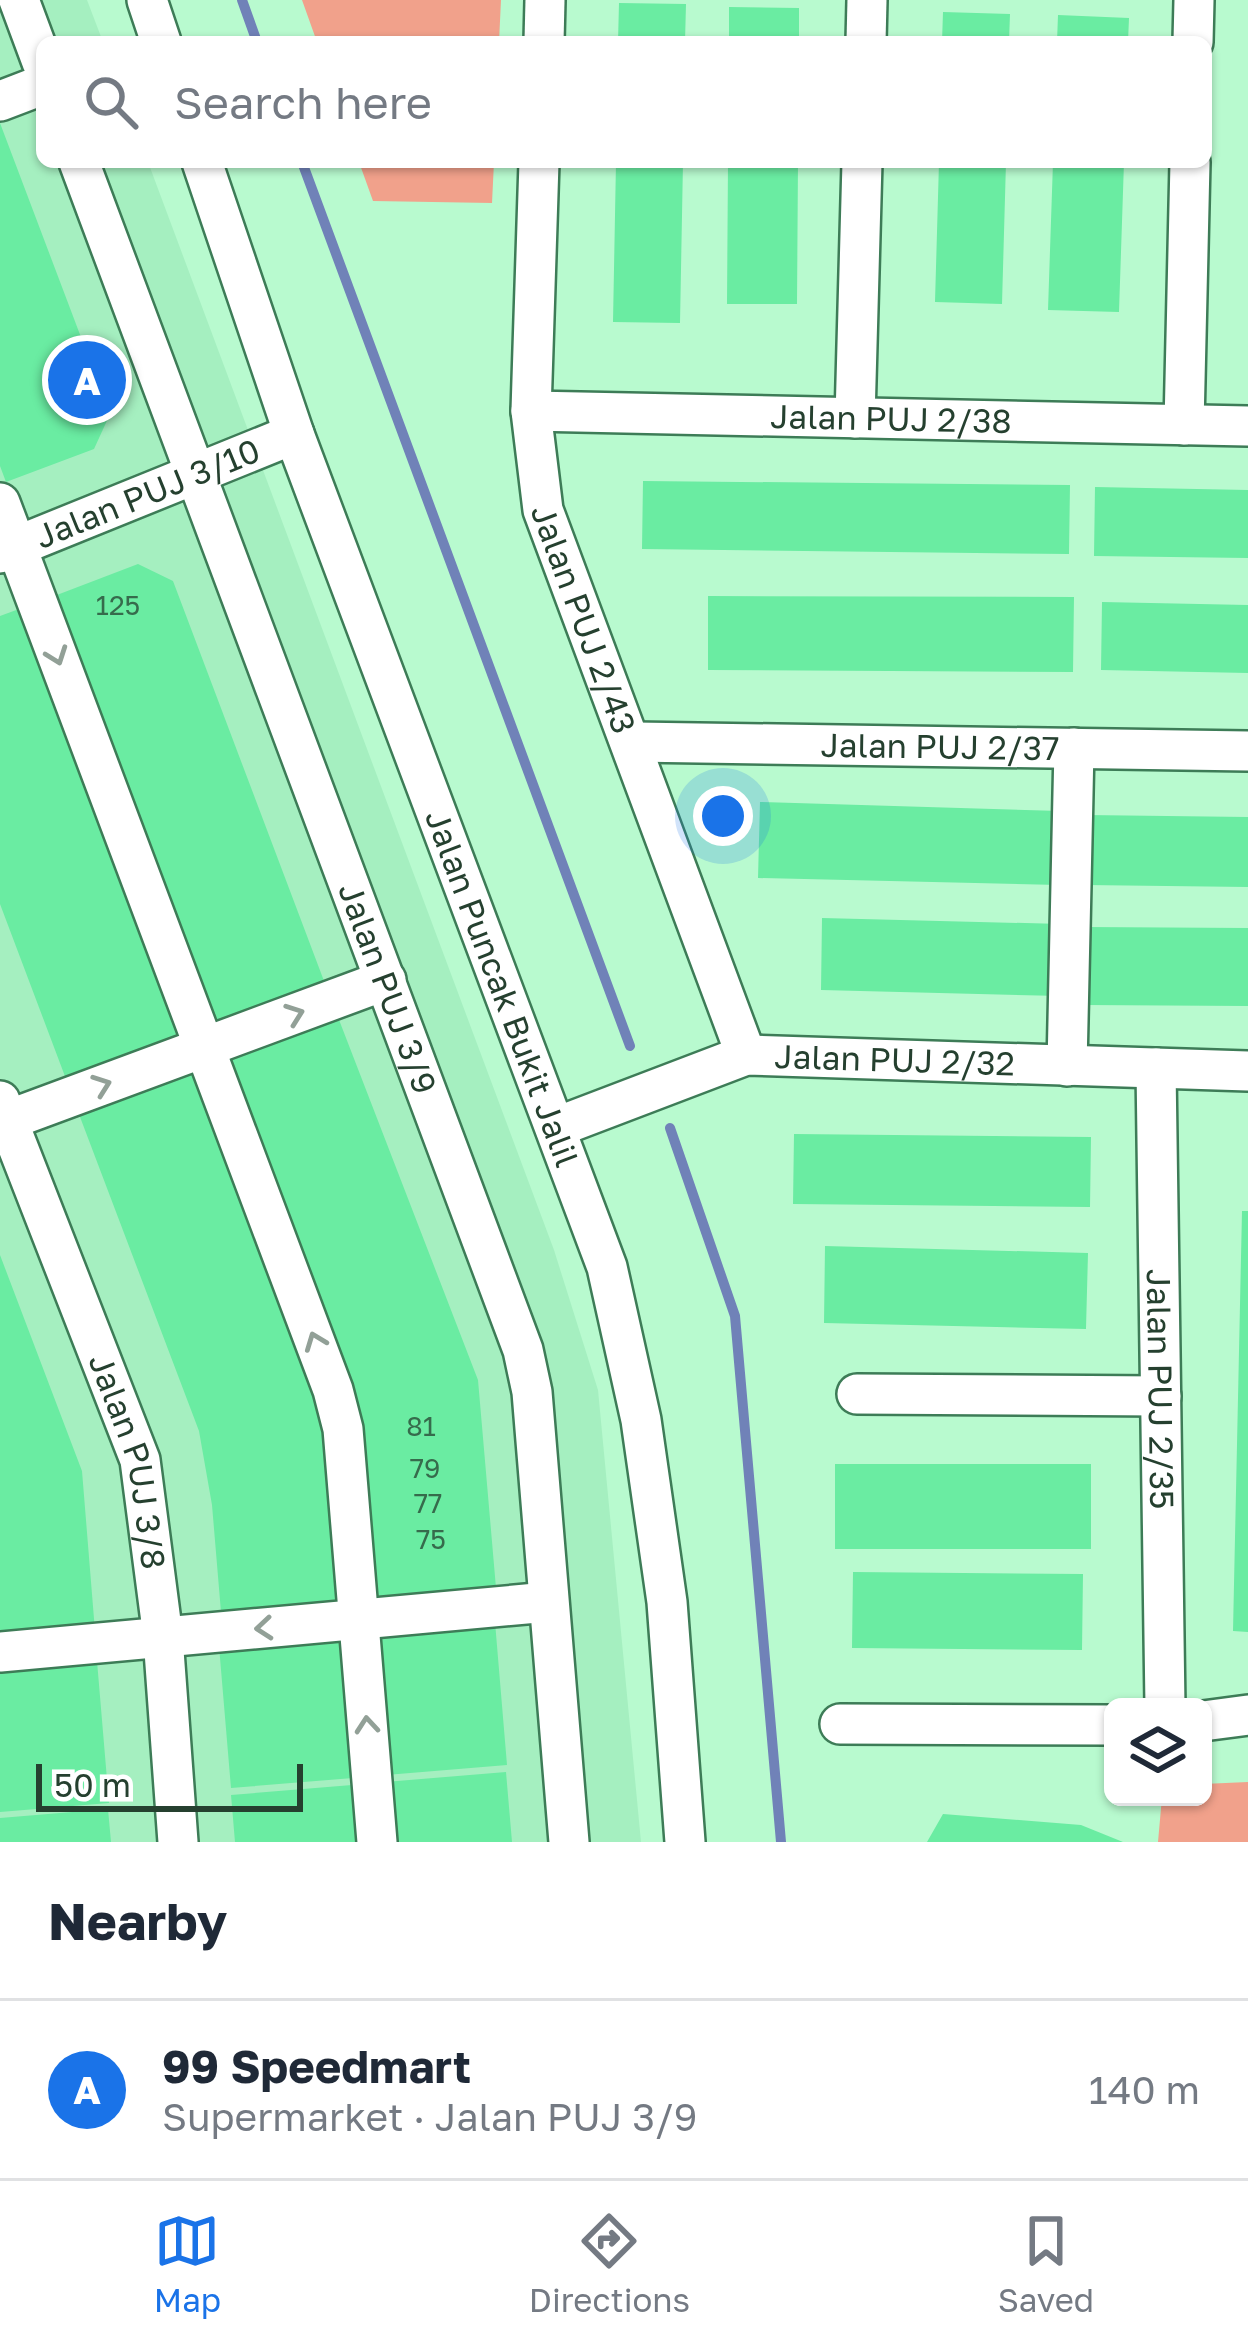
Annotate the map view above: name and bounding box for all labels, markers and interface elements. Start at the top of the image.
search box [36,36,1212,168]
icon: search [78,69,144,135]
text: Search here [174,75,432,129]
pin: A [48,335,126,425]
street label: Jalan PUJ 2/38 [770,396,1012,440]
street label: Jalan PUJ 3/10 [29,430,265,556]
street label: Jalan PUJ 2/43 [524,499,644,739]
house number: 125 [96,589,140,621]
one-way arrow [43,644,68,665]
street label: Jalan PUJ 2/37 [820,725,1060,767]
your location [693,786,753,846]
street label: Jalan Puncak Bukit Jalil [418,804,587,1172]
street label: Jalan PUJ 3/9 [331,877,445,1099]
one-way arrow [283,1003,304,1028]
street label: Jalan PUJ 2/32 [774,1036,1015,1083]
one-way arrow [90,1075,111,1100]
street label: Jalan PUJ 2/35 [1140,1268,1182,1509]
one-way arrow [304,1332,329,1353]
street label: Jalan PUJ 3/8 [81,1348,174,1571]
house number: 81 [406,1410,436,1442]
house number: 79 [410,1452,440,1484]
house number: 77 [414,1487,442,1519]
house number: 75 [416,1523,446,1555]
one-way arrow [254,1615,273,1640]
map controls [1104,1698,1212,1806]
button: layers [1104,1698,1212,1806]
one-way arrow [355,1715,381,1734]
scale bar [36,1758,303,1811]
text: 50 m [54,1765,131,1804]
text: Nearby [48,1890,227,1951]
text: 99 Speedmart [162,2039,471,2093]
text: A [73,2066,101,2113]
text: 140 m [1089,2066,1200,2113]
text: Supermarket · Jalan PUJ 3/9 [162,2093,697,2140]
tab: Map [154,2208,221,2319]
tab: Directions [529,2208,690,2319]
tab: Saved [998,2208,1094,2319]

